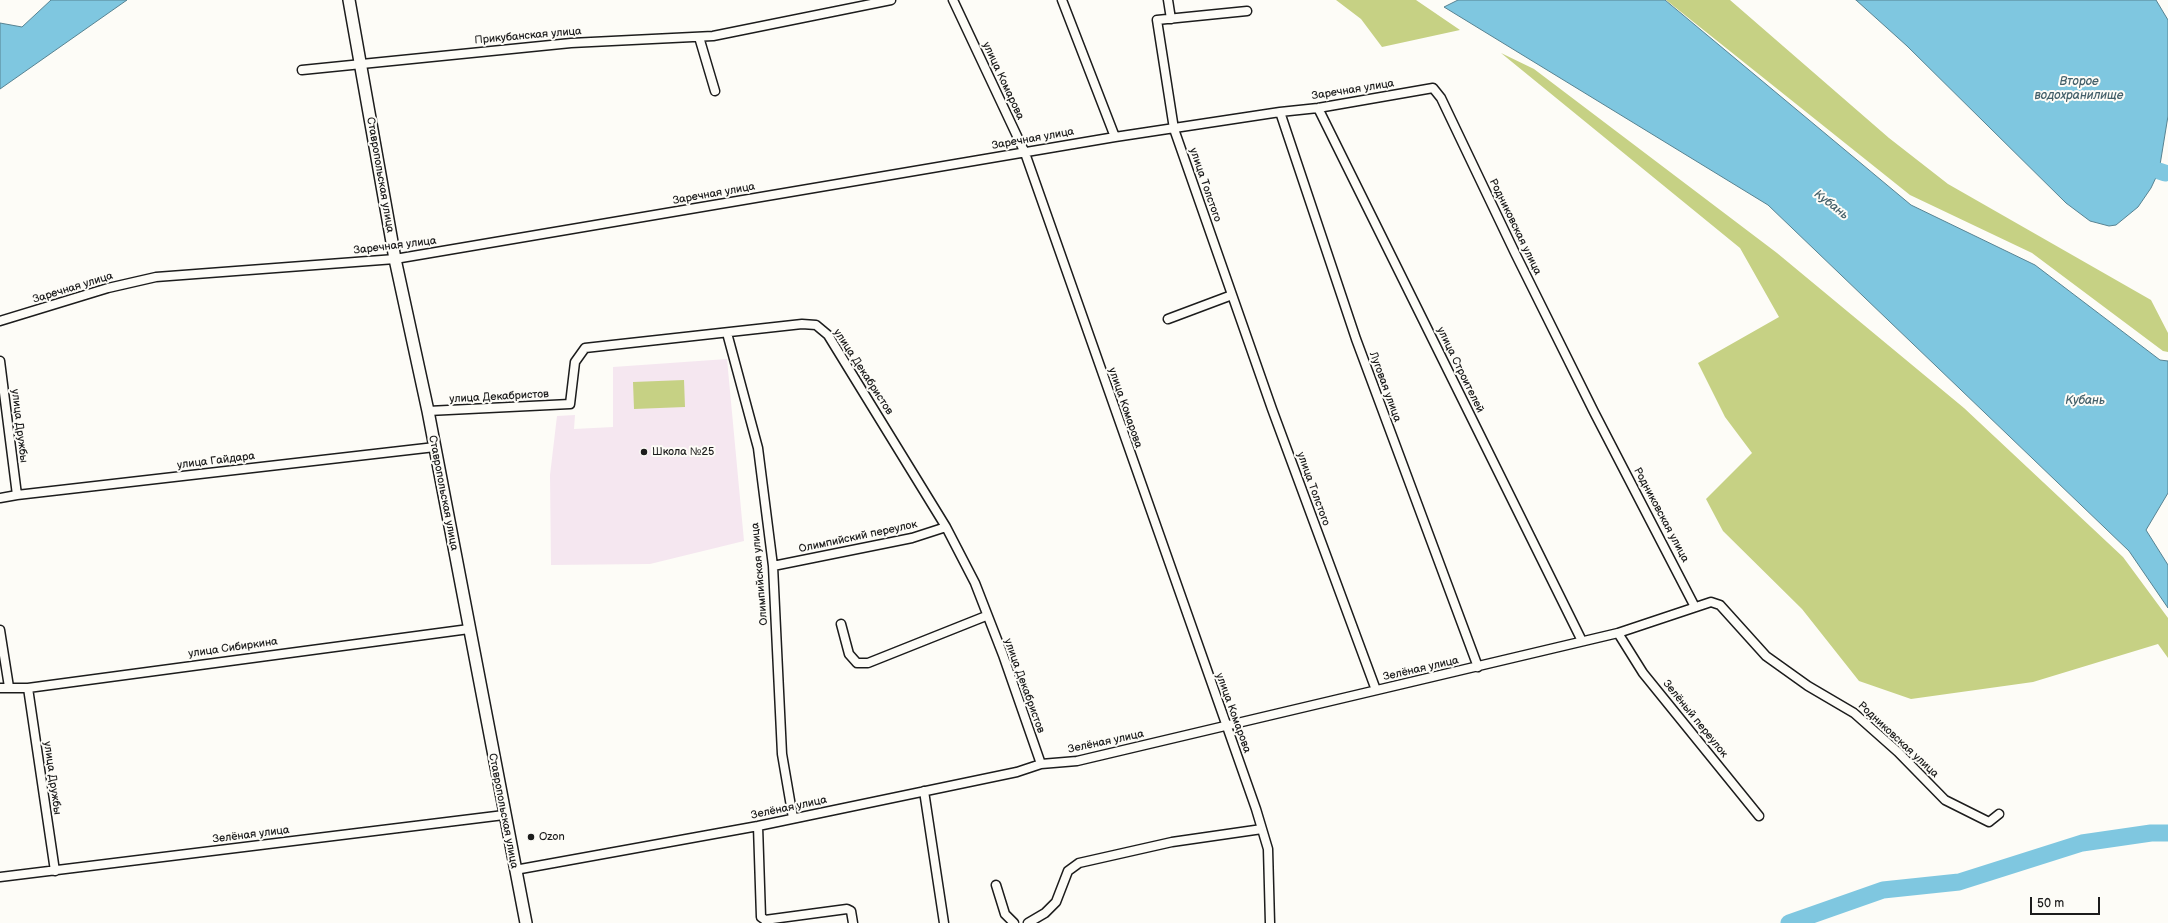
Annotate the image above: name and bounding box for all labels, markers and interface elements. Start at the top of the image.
street label: Прикубанская улица [474,25,582,47]
street label: улица Комарова [979,40,1027,122]
water label: Второе водохранилище [2035,75,2123,103]
street label: Заречная улица [1311,77,1395,103]
street label: Ставропольская улица [363,116,397,234]
street label: Заречная улица [991,125,1075,153]
street label: улица Толстого [1186,146,1224,224]
street label: Родниковская улица [1486,177,1544,277]
street label: Заречная улица [672,180,756,208]
water label: Кубань [1811,187,1851,223]
street label: Заречная улица [353,234,437,258]
street label: Заречная улица [31,270,115,306]
street label: улица Строителей [1433,325,1487,415]
street label: улица Декабристов [830,327,896,417]
street label: Луговая улица [1366,350,1404,424]
street label: улица Комарова [1105,366,1145,450]
street label: улица Дружбы [8,388,30,464]
street label: улица Декабристов [449,388,549,406]
water label: Кубань [2065,394,2105,408]
street label: Ставропольская улица [425,434,461,552]
place label: Школа №25 [652,445,714,459]
marker: Школа №25 [639,447,649,457]
street label: улица Гайдара [176,450,256,472]
street label: улица Толстого [1294,450,1332,528]
street label: Родниковская улица [1630,465,1692,565]
street label: Олимпийский переулок [798,518,918,556]
street label: Олимпийская улица [749,522,771,626]
street label: улица Сибиркина [187,635,279,661]
street label: улица Декабристов [1001,637,1047,735]
street label: Зелёная улица [1382,654,1460,684]
street label: улица Комарова [1212,671,1254,755]
street label: Зелёный переулок [1660,678,1730,760]
street label: Родниковская улица [1855,699,1941,781]
street label: Зелёная улица [1067,728,1145,756]
street label: улица Дружбы [40,740,64,816]
street label: Ставропольская улица [485,752,521,870]
street label: Зелёная улица [750,794,828,822]
street label: Зелёная улица [212,824,290,846]
place label: Ozon [539,830,565,844]
marker: Ozon [526,832,536,842]
scale bar [2032,889,2102,915]
text: 50 m [2037,896,2064,911]

